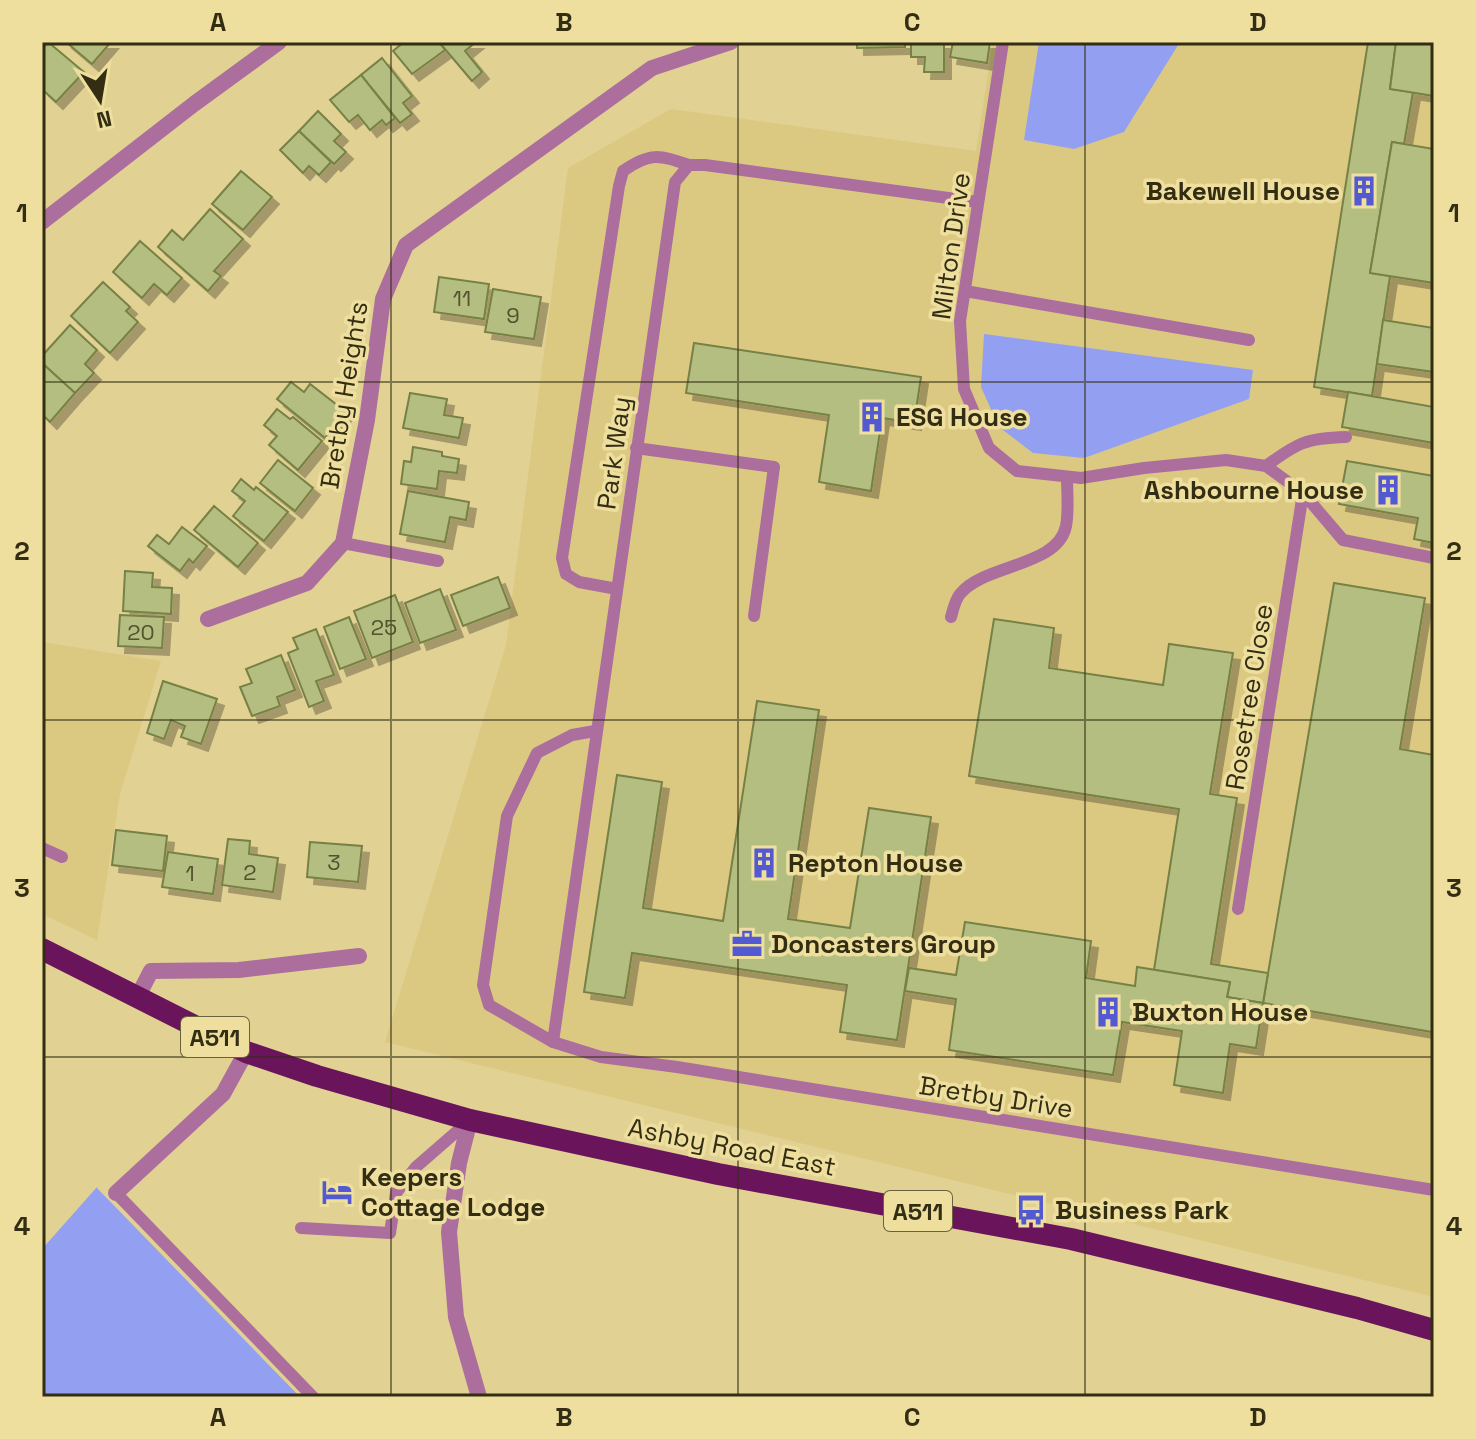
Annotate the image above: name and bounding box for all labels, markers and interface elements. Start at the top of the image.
text: A [210,5,227,39]
text: B [555,5,573,39]
text: C [904,5,920,39]
text: D [1249,5,1267,39]
north arrow [60,60,140,140]
text: N [94,104,114,135]
street label: Milton Drive [924,171,978,321]
place label: Bakewell House [1145,174,1340,208]
building icon: Bakewell House [1347,174,1381,208]
text: 1 [16,196,28,230]
text: 1 [1448,196,1460,230]
house number: 11 [453,284,471,312]
street label: Bretby Heights [312,299,376,491]
house number: 9 [506,301,520,329]
street label: Park Way [589,394,639,512]
building icon: ESG House [855,400,889,434]
place label: ESG House [896,400,1028,434]
place label: Ashbourne House [1144,473,1364,507]
building icon: Ashbourne House [1371,473,1405,507]
text: 2 [14,534,30,568]
text: 2 [1446,534,1462,568]
street label: Rosetree Close [1218,601,1280,793]
house number: 25 [371,613,397,641]
house number: 20 [127,618,155,646]
building icon: Repton House [747,846,781,880]
place label: Repton House [788,846,963,880]
house number: 3 [327,848,341,876]
house number: 2 [243,858,257,886]
house number: 1 [185,859,195,887]
text: 3 [14,871,30,905]
text: 3 [1446,871,1462,905]
office icon: Doncasters Group [730,927,764,961]
place label: Doncasters Group [771,927,996,961]
building icon: Buxton House [1091,995,1125,1029]
place label: Buxton House [1132,995,1308,1029]
road number: A511 [181,1017,249,1057]
street label: Bretby Drive [917,1068,1075,1126]
street label: Ashby Road East [625,1110,839,1184]
place label: Keepers Cottage Lodge [361,1160,545,1224]
hotel icon: Keepers Cottage Lodge [320,1175,354,1209]
road number: A511 [884,1191,952,1231]
bus stop icon: Business Park [1014,1193,1048,1227]
place label: Business Park [1055,1193,1229,1227]
text: 4 [14,1209,30,1243]
text: 4 [1446,1209,1462,1243]
text: A [210,1400,227,1434]
text: B [555,1400,573,1434]
text: C [904,1400,920,1434]
text: D [1249,1400,1267,1434]

